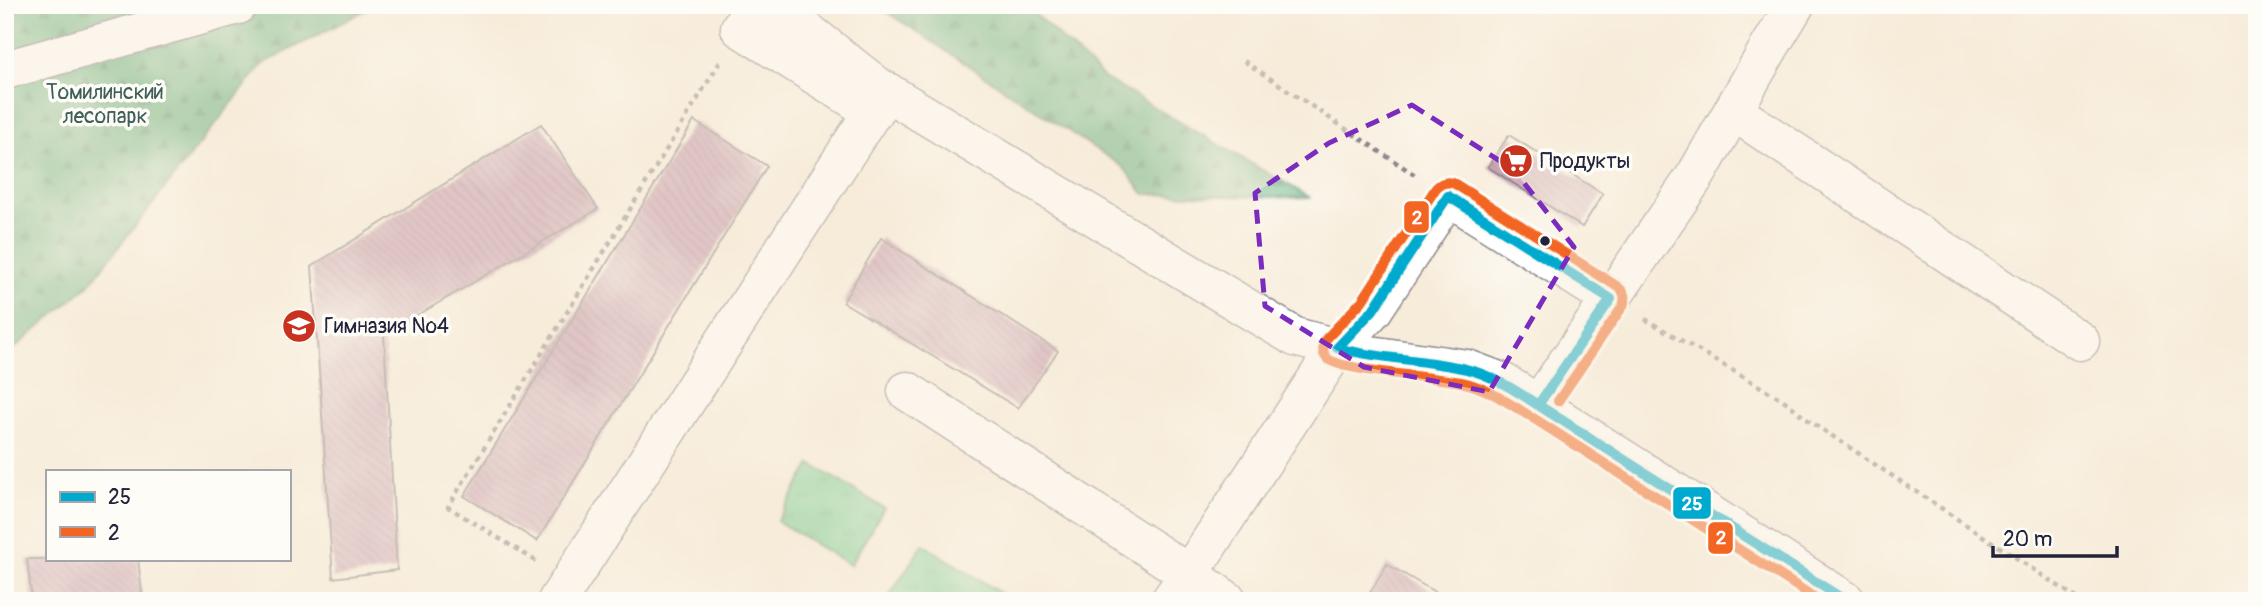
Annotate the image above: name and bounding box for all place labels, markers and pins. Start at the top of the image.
supermarket icon: Продукты [1497,142,1535,180]
place label: Продукты [1540,148,1630,175]
unlabelled marker [1538,234,1552,248]
school or university icon: Гимназия №4 [280,307,318,345]
place label: Гимназия №4 [324,313,449,340]

